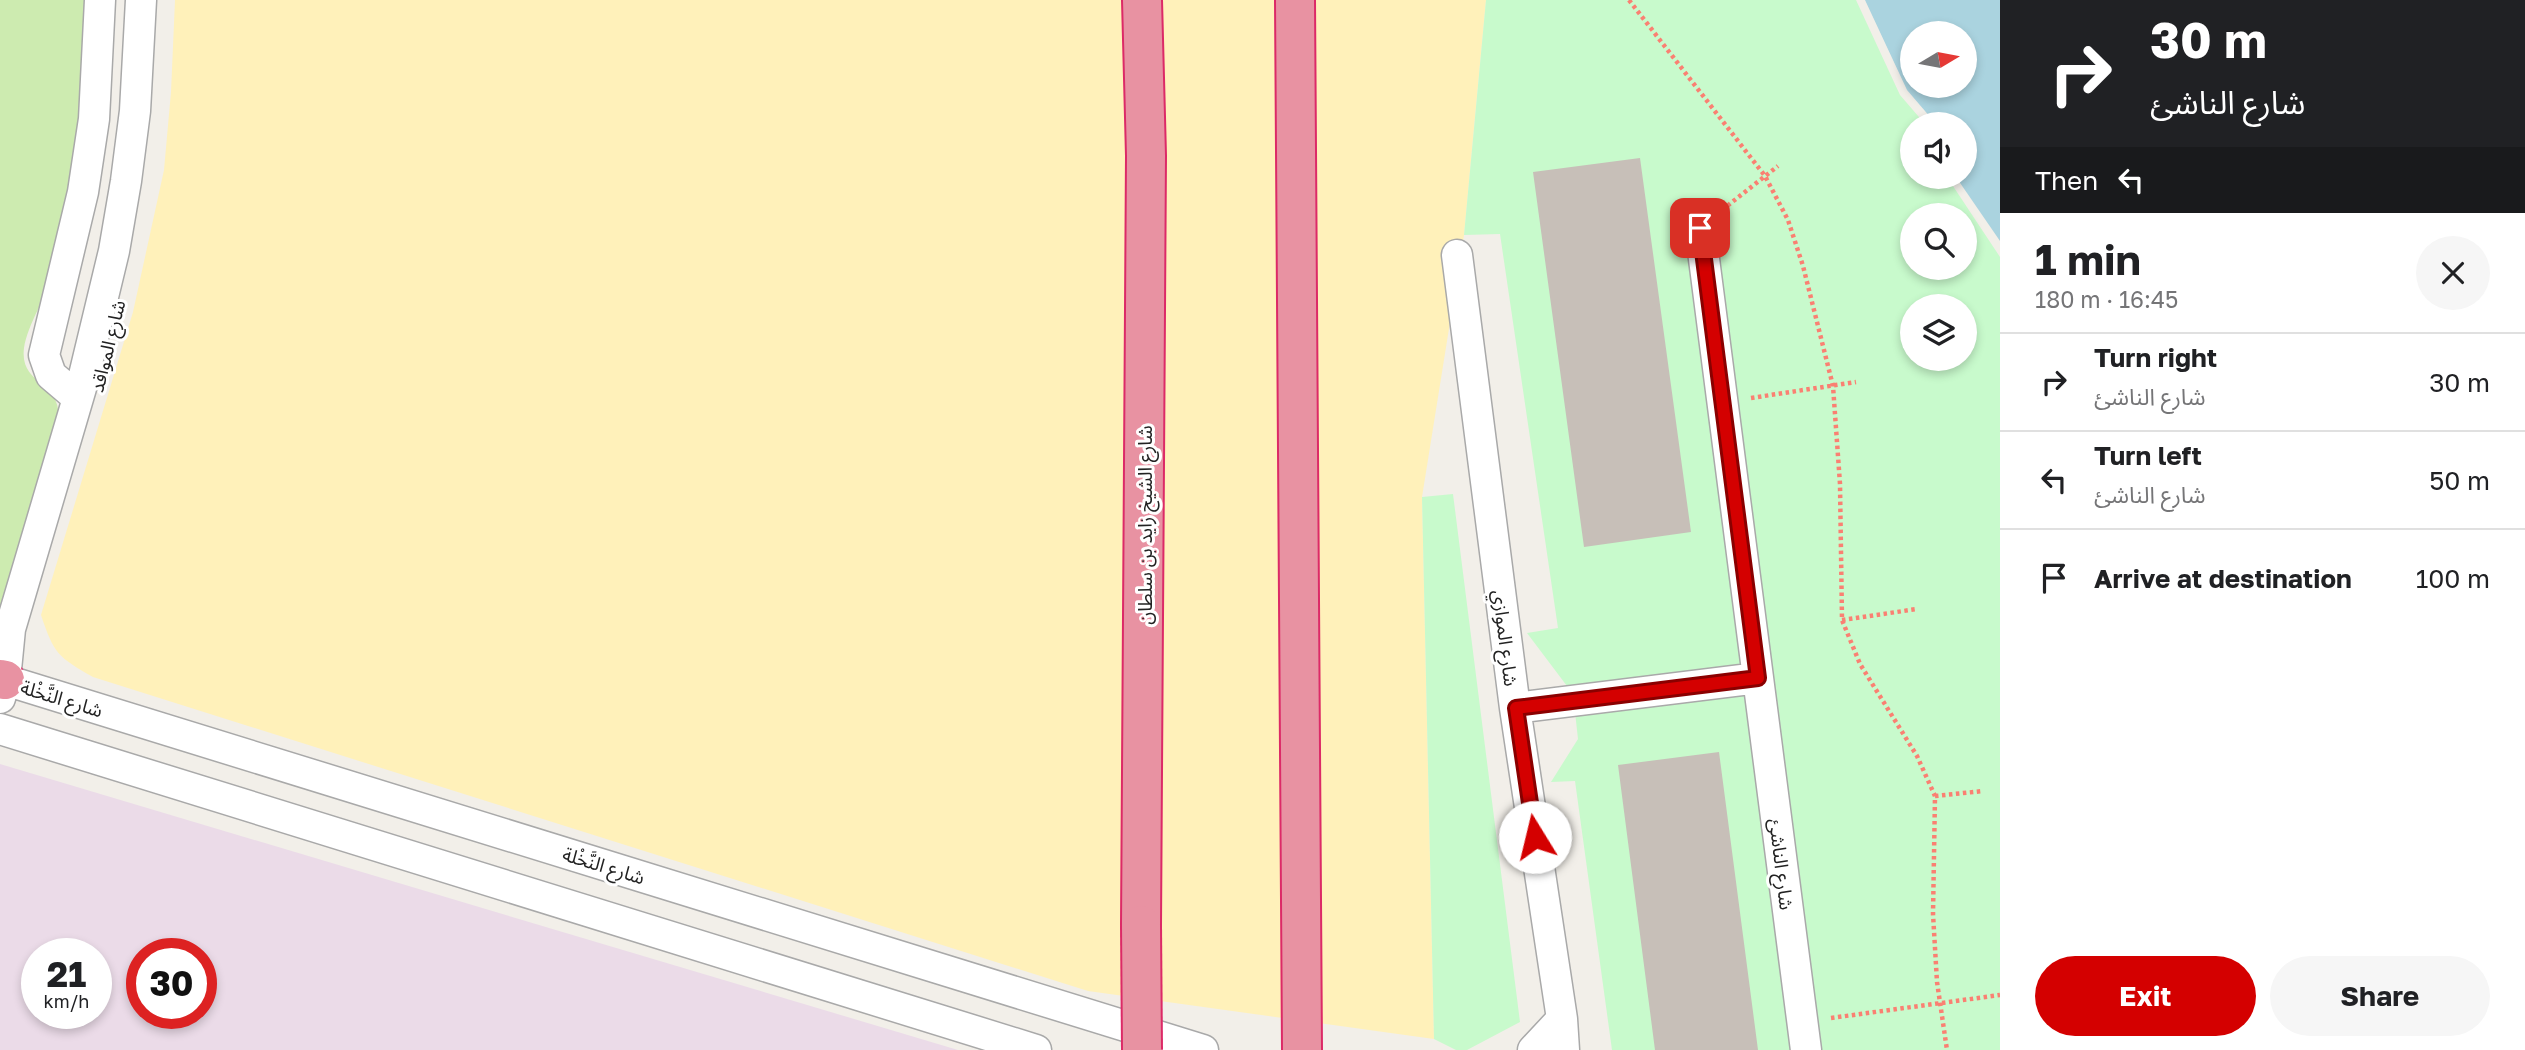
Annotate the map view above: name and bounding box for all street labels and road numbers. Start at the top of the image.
street label: شارع المواقد [84,297,132,395]
street label: شارع الشيخ زايد بن سلطان [1133,425,1160,625]
street label: شارع الموازي [1484,588,1523,688]
street label: شارع النَّخْلة [17,675,106,724]
street label: شارع الناشئ [1762,817,1799,912]
street label: شارع النَّخْلة [559,842,648,891]

